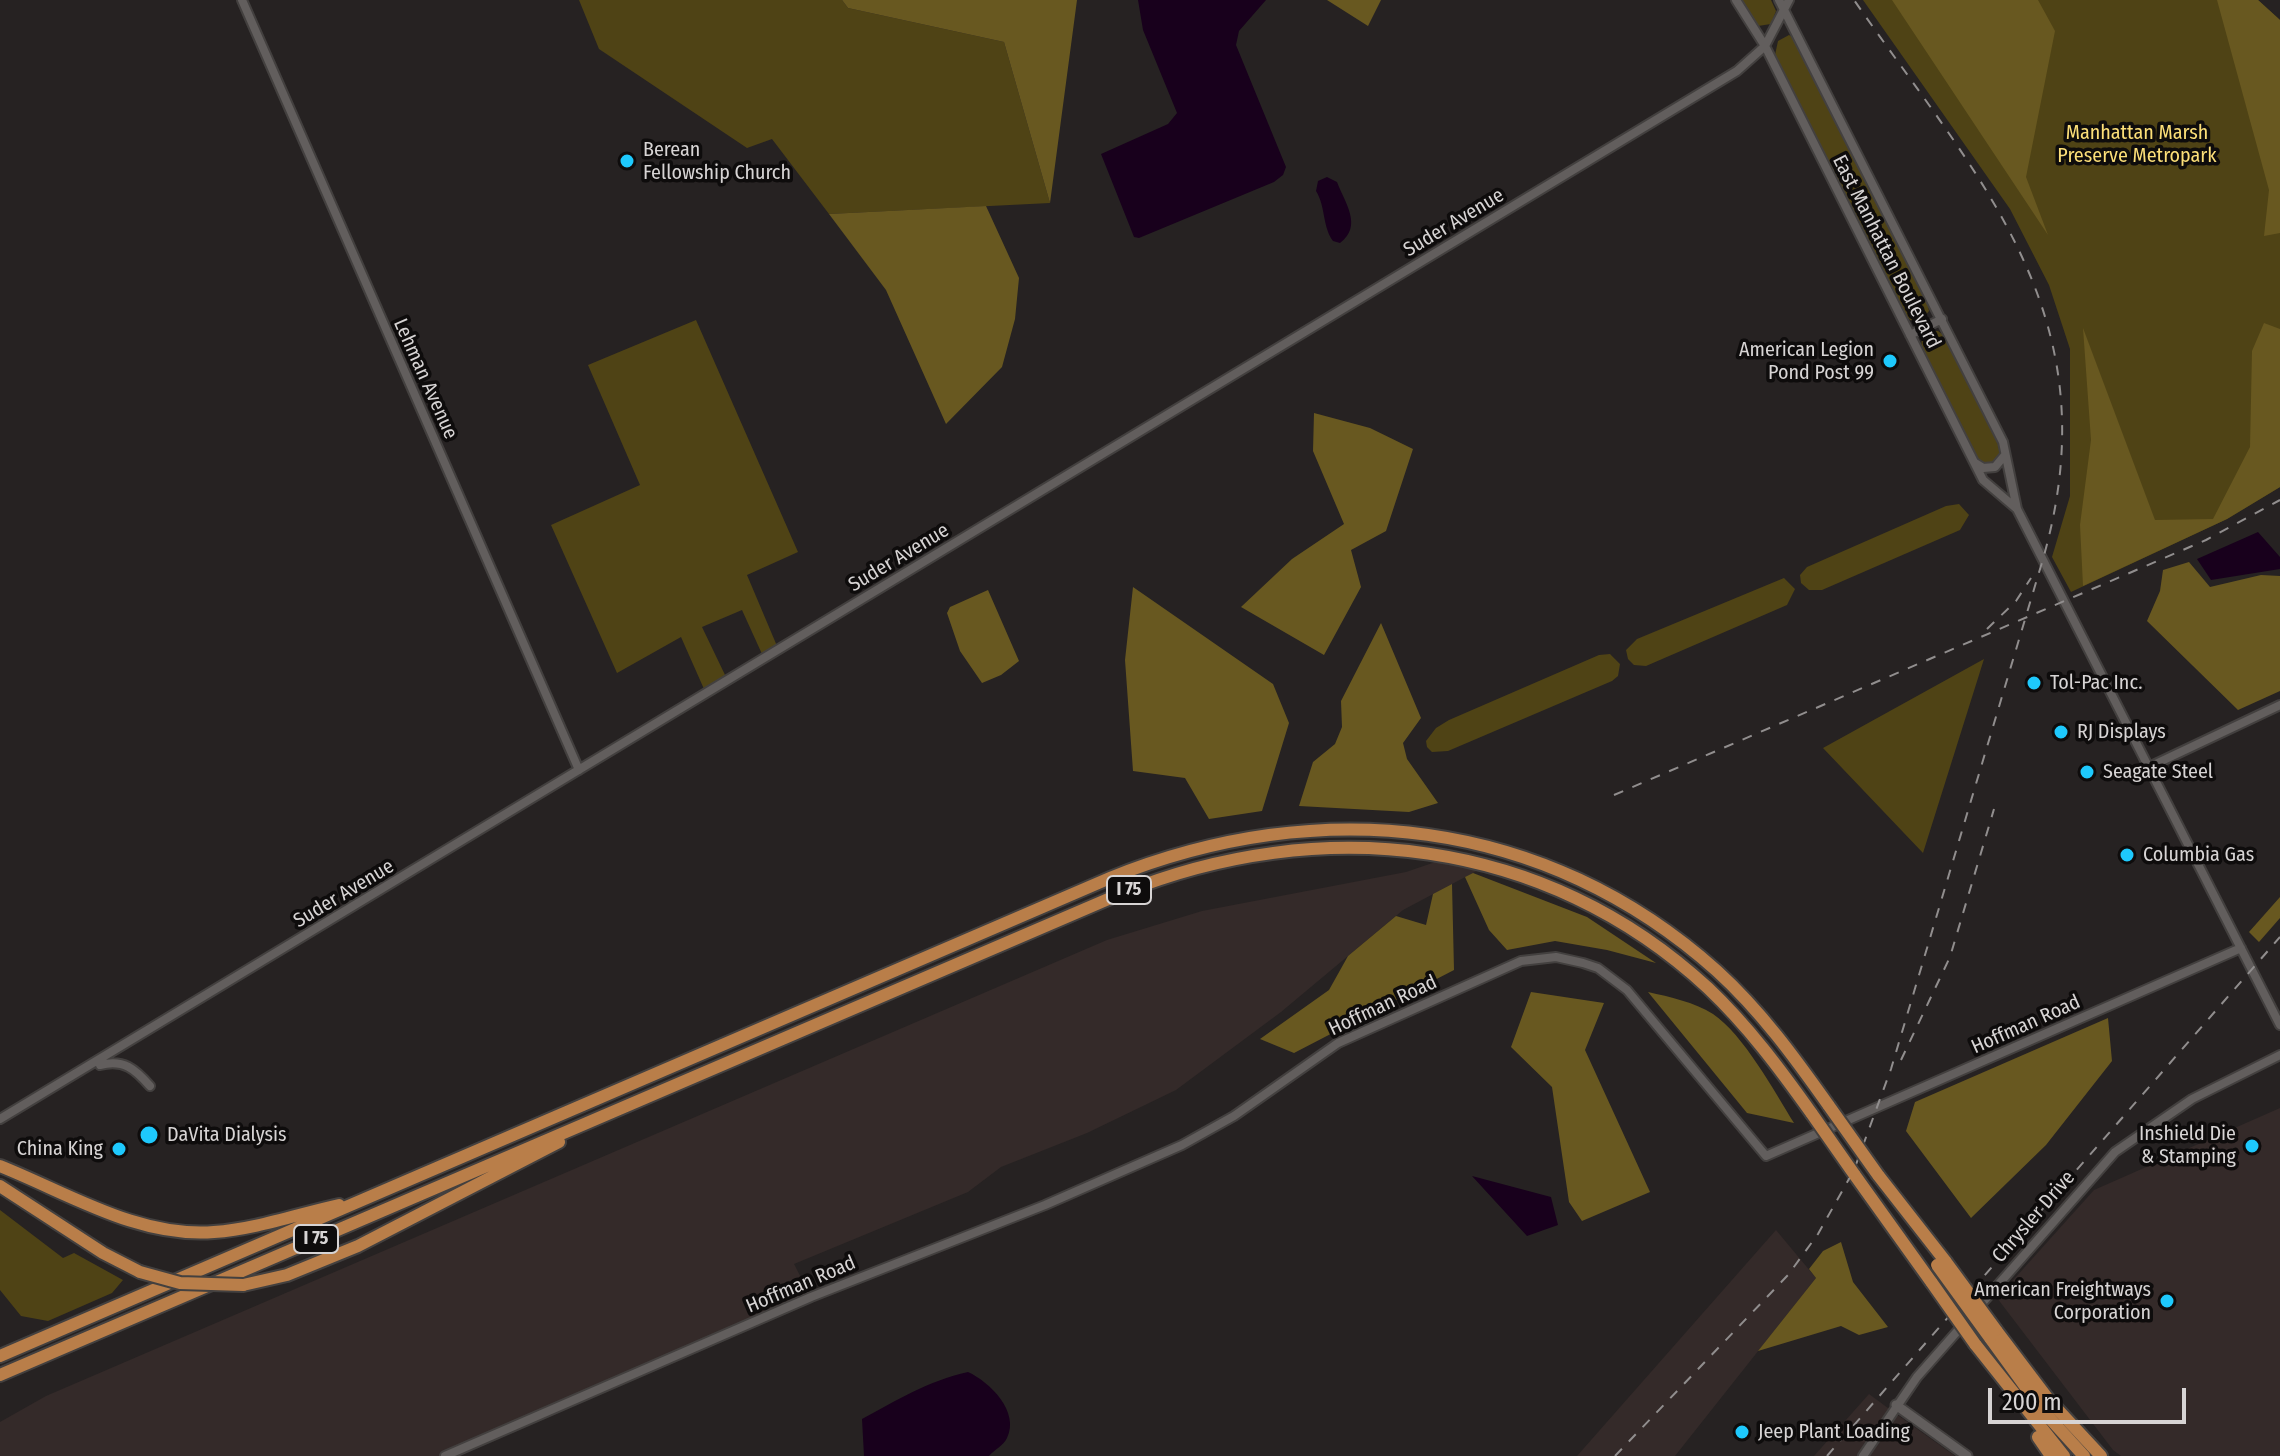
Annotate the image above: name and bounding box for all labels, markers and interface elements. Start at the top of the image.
park label: Manhattan Marsh Preserve Metropark [2057,121,2217,168]
place label: Berean Fellowship Church [643,138,791,185]
street label: East Manhattan Boulevard [1827,151,1945,353]
marker: Berean Fellowship Church [618,152,636,170]
street label: Suder Avenue [1399,184,1509,262]
street label: Lehman Avenue [388,315,462,443]
place label: American Legion Pond Post 99 [1739,338,1874,385]
marker: American Legion Pond Post 99 [1881,352,1899,370]
street label: Suder Avenue [844,519,954,597]
place label: Tol-Pac Inc. [2050,671,2142,695]
marker: Tol-Pac Inc. [2025,674,2043,692]
place label: RJ Displays [2077,720,2166,744]
marker: RJ Displays [2052,723,2070,741]
place label: Seagate Steel [2103,760,2213,784]
marker: Seagate Steel [2078,763,2096,781]
place label: Columbia Gas [2143,843,2254,867]
marker: Columbia Gas [2118,846,2136,864]
street label: Suder Avenue [289,855,399,933]
road number: I 75 [1107,876,1151,904]
street label: Hoffman Road [1325,970,1441,1042]
street label: Hoffman Road [1968,990,2084,1060]
place label: Inshield Die & Stamping [2139,1122,2236,1169]
place label: DaVita Dialysis [167,1123,287,1147]
marker: DaVita Dialysis [138,1124,160,1146]
place label: China King [17,1137,103,1161]
marker: Inshield Die & Stamping [2243,1137,2261,1155]
marker: China King [110,1140,128,1158]
street label: Chrysler Drive [1988,1166,2080,1268]
road number: I 75 [294,1225,338,1253]
street label: Hoffman Road [743,1251,859,1319]
place label: American Freightways Corporation [1974,1278,2151,1325]
marker: American Freightways Corporation [2158,1292,2176,1310]
scale bar [1992,1372,2190,1422]
text: 200 m [2002,1388,2062,1416]
place label: Jeep Plant Loading [1758,1420,1910,1444]
marker: Jeep Plant Loading [1733,1423,1751,1441]

